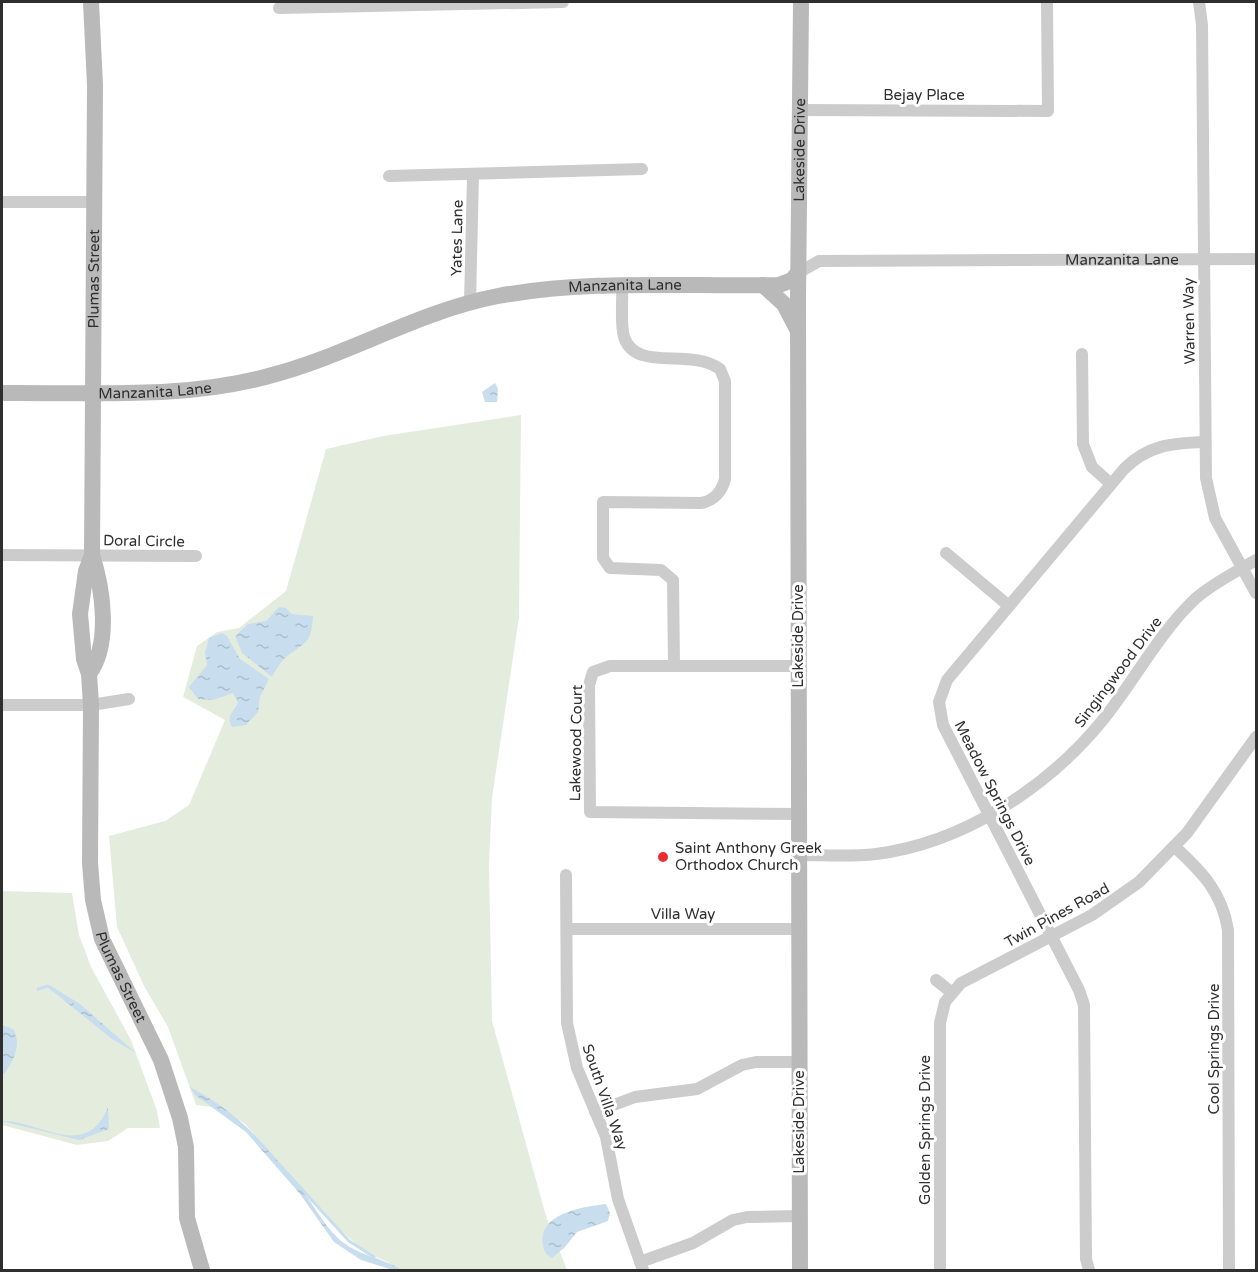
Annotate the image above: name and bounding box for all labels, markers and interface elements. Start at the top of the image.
street label: Bejay Place [883,86,965,104]
street label: Lakeside Drive [790,98,809,202]
street label: Yates Lane [447,200,467,276]
street label: Plumas Street [84,229,103,328]
street label: Manzanita Lane [1065,250,1179,269]
street label: Manzanita Lane [568,276,682,296]
street label: Warren Way [1179,277,1199,365]
street label: Manzanita Lane [98,379,213,402]
street label: Doral Circle [103,531,185,551]
street label: Lakeside Drive [789,584,807,688]
street label: Singingwood Drive [1070,613,1166,731]
street label: Lakewood Court [566,684,586,802]
street label: Meadow Springs Drive [951,718,1039,868]
place label: Saint Anthony Greek Orthodox Church [675,839,822,874]
marker: Saint Anthony Greek Orthodox Church [656,850,670,864]
street label: Twin Pines Road [1002,879,1112,951]
street label: Villa Way [651,905,715,923]
street label: Plumas Street [92,930,150,1026]
street label: Cool Springs Drive [1205,984,1223,1114]
street label: South Villa Way [578,1042,632,1152]
street label: Golden Springs Drive [916,1055,934,1205]
street label: Lakeside Drive [790,1070,808,1174]

